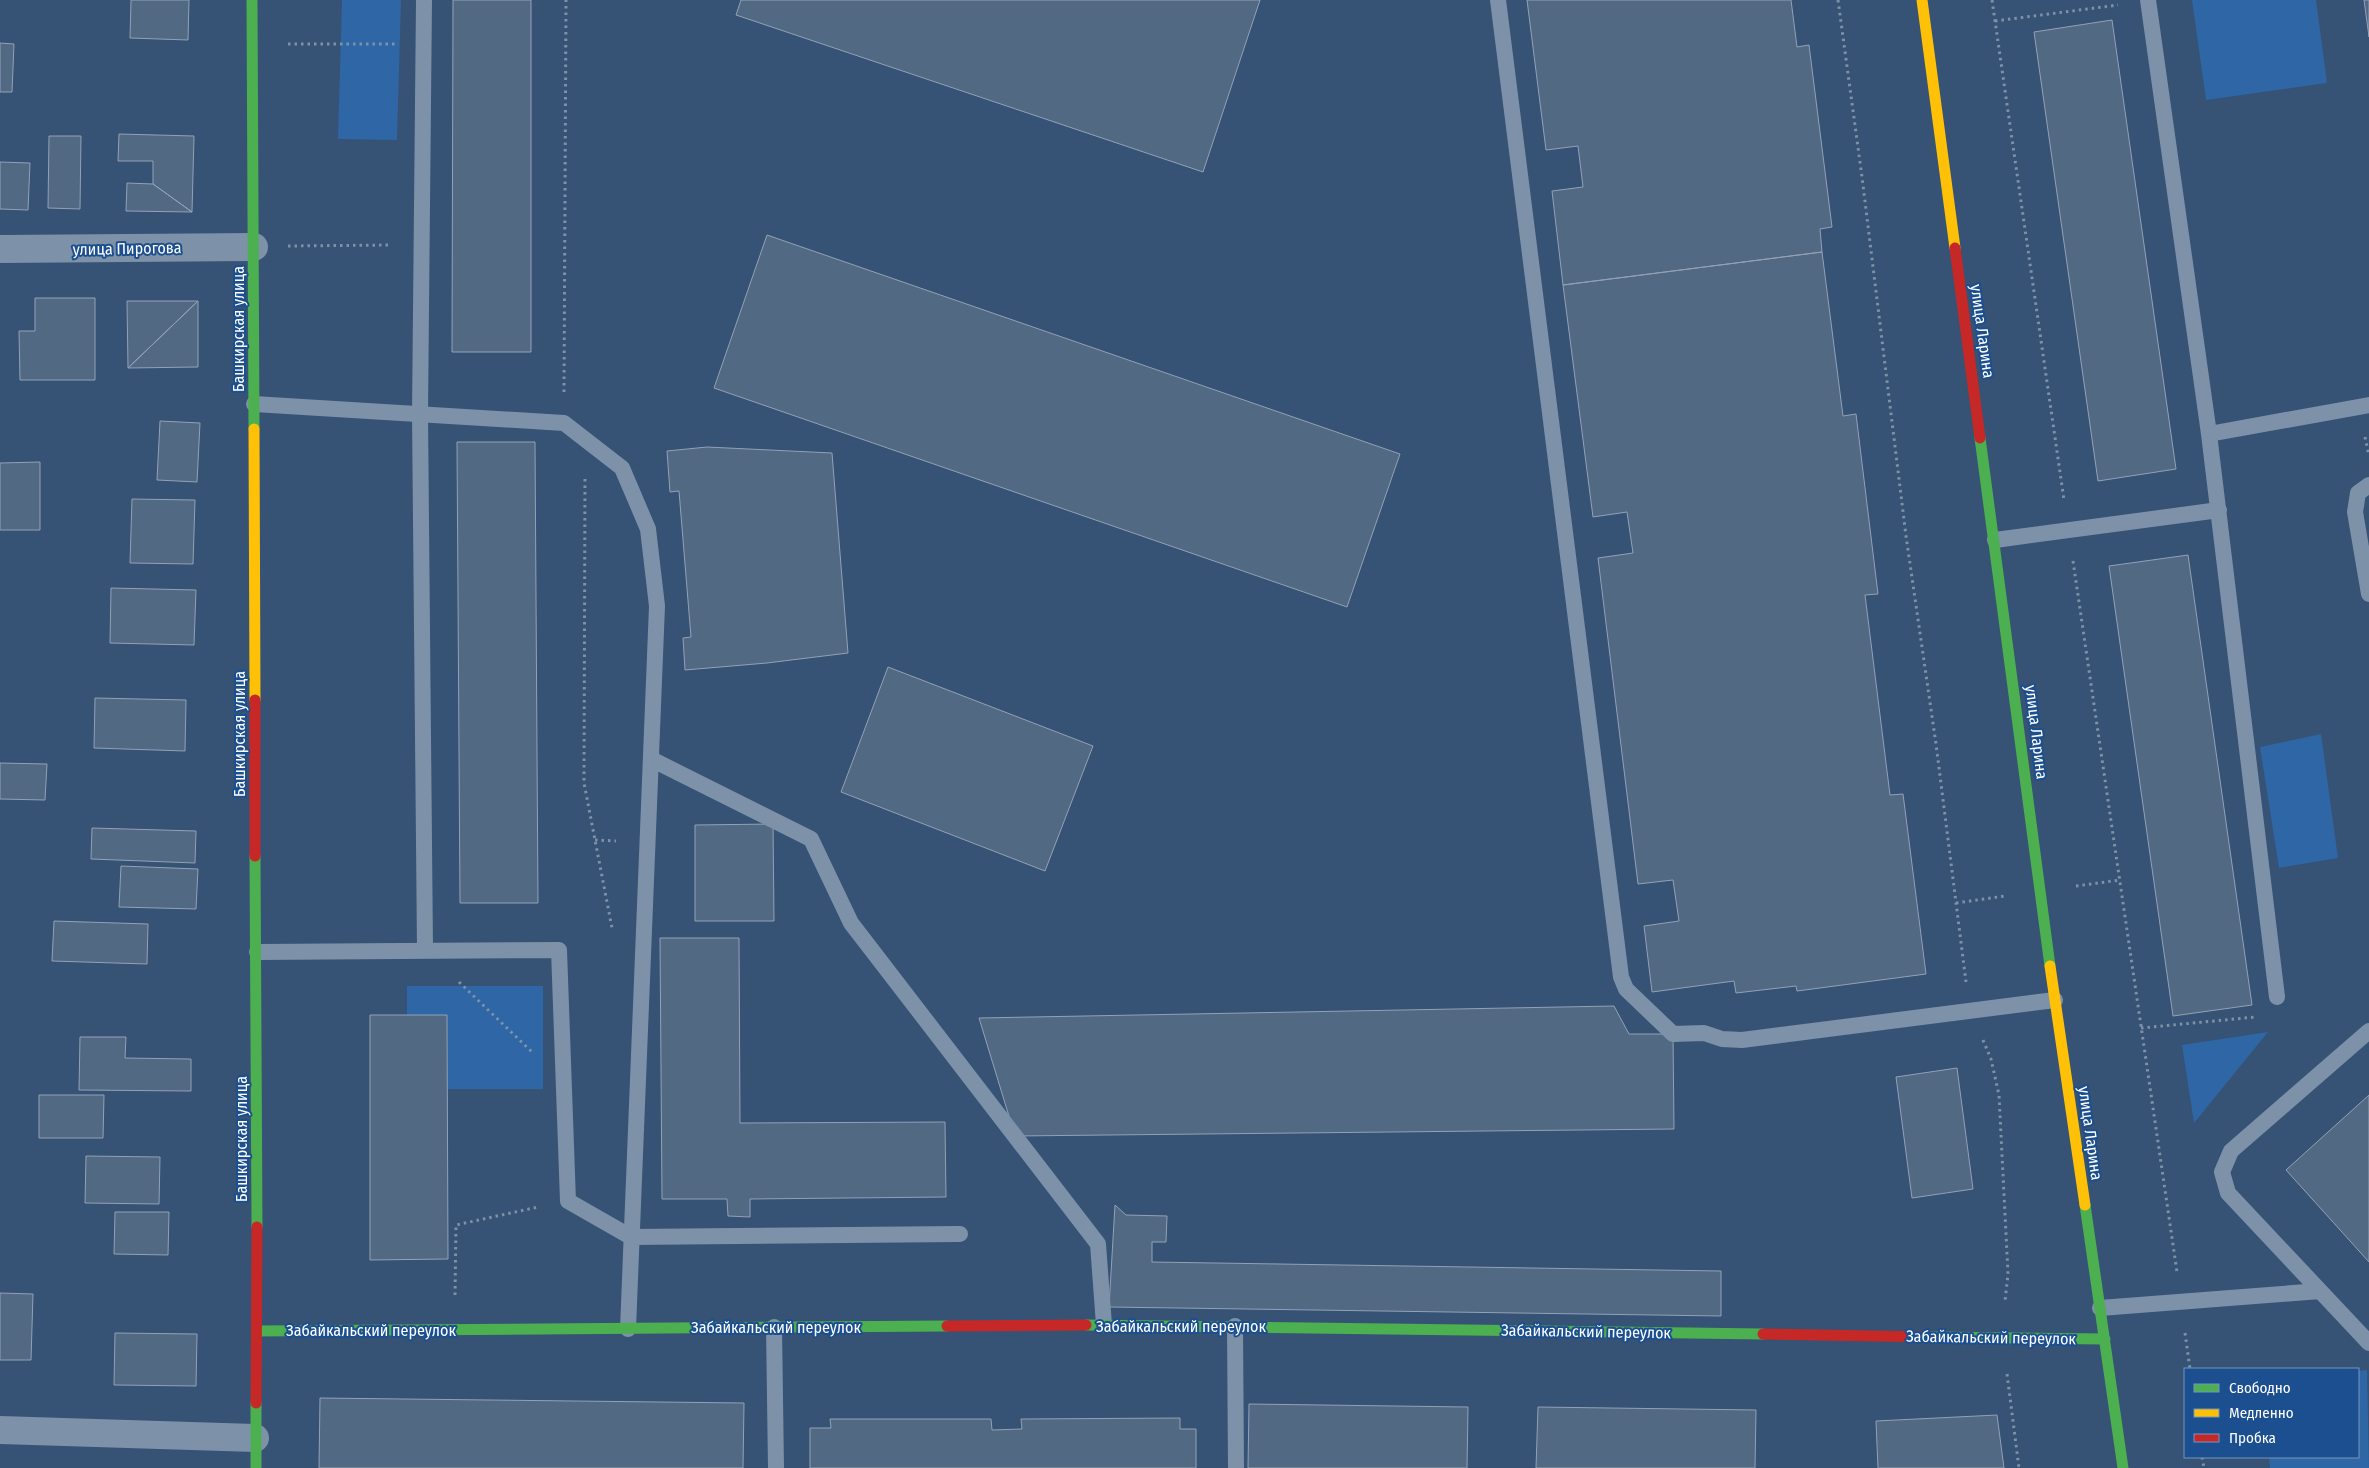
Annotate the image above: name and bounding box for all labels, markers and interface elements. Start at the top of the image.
street label: улица Пирогова [72,238,182,259]
street label: Башкирская улица [229,266,248,392]
street label: улица Ларина [1967,283,1999,379]
street label: Башкирская улица [230,671,249,797]
street label: улица Ларина [2021,684,2052,780]
street label: Башкирская улица [232,1076,251,1202]
street label: улица Ларина [2075,1085,2107,1181]
street label: Забайкальский переулок [1096,1317,1266,1336]
street label: Забайкальский переулок [691,1318,861,1337]
street label: Забайкальский переулок [286,1321,456,1340]
street label: Забайкальский переулок [1501,1321,1672,1342]
street label: Забайкальский переулок [1906,1327,2077,1348]
legend [2184,1368,2359,1458]
text: Свободно [2229,1379,2291,1397]
text: Медленно [2229,1404,2294,1422]
text: Пробка [2229,1429,2276,1447]

